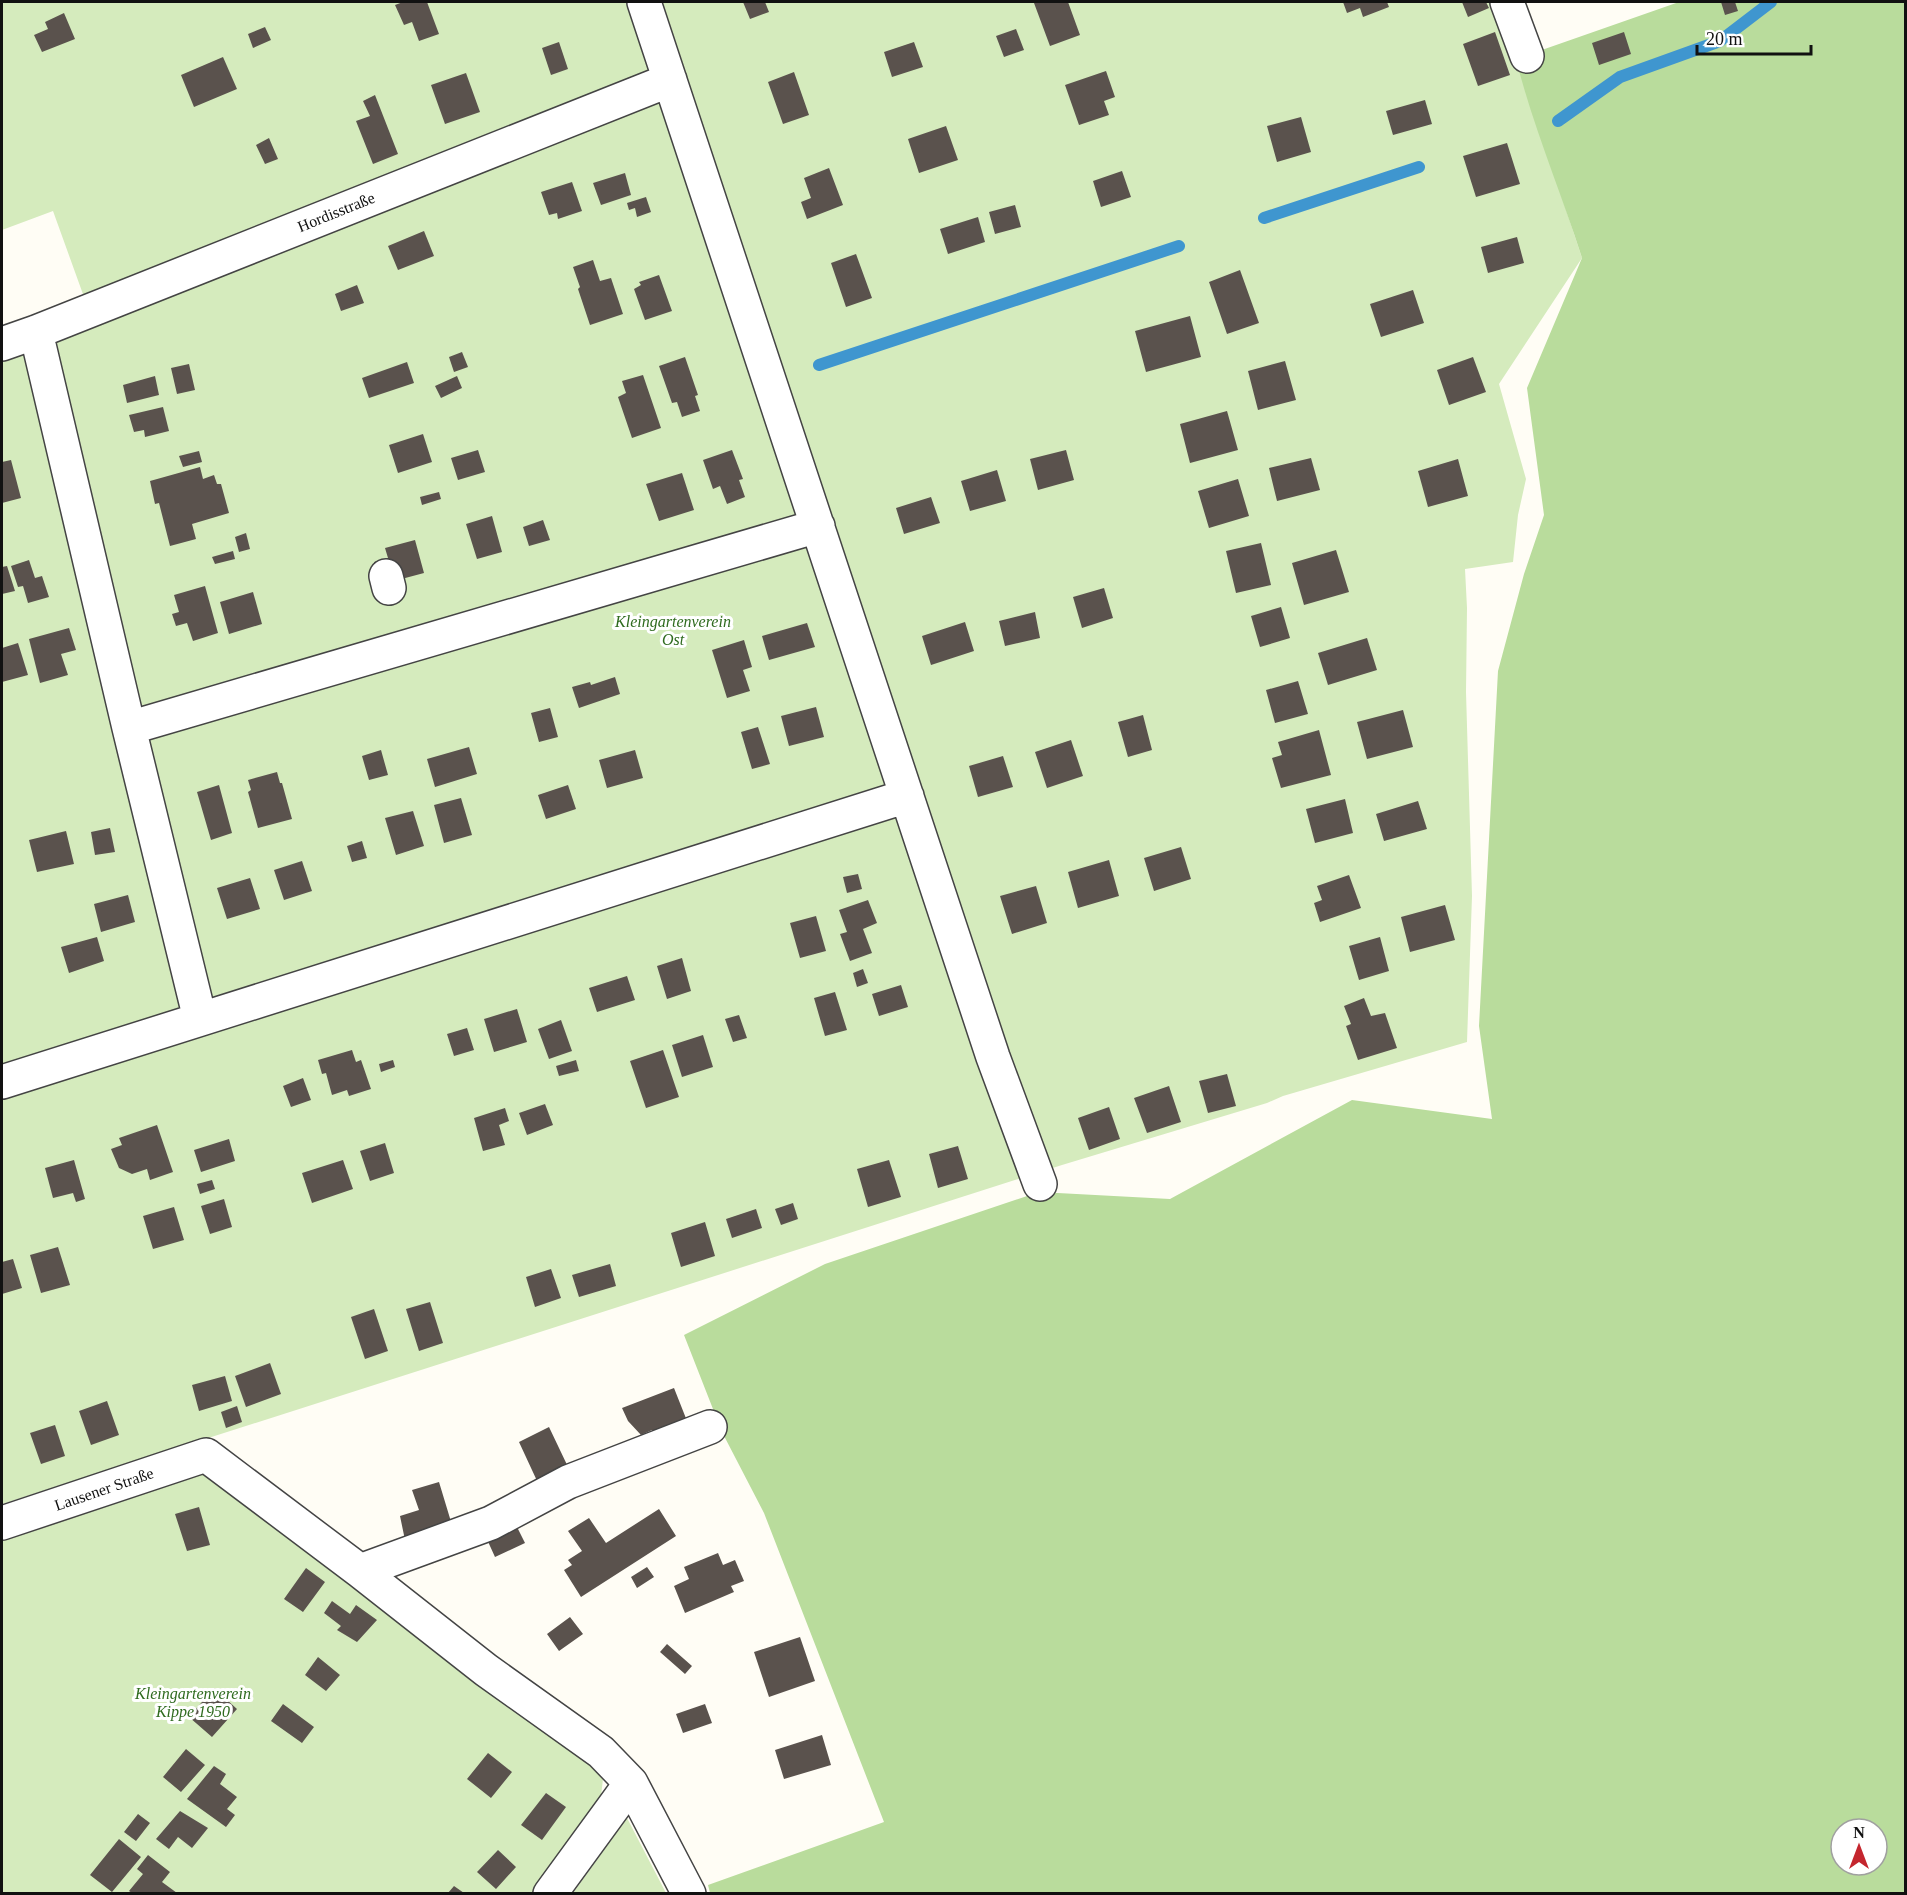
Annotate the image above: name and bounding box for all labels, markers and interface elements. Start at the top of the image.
scale bar [1697,18,1811,56]
text: 20 m [1706,29,1743,49]
street label: Hordisstraße [295,189,377,235]
park label: Kleingartenverein Ost [614,613,731,648]
street label: Lausener Straße [52,1464,156,1514]
park label: Kleingartenverein Kippe 1950 [134,1685,251,1721]
north arrow [1829,1817,1889,1877]
text: N [1853,1824,1865,1841]

